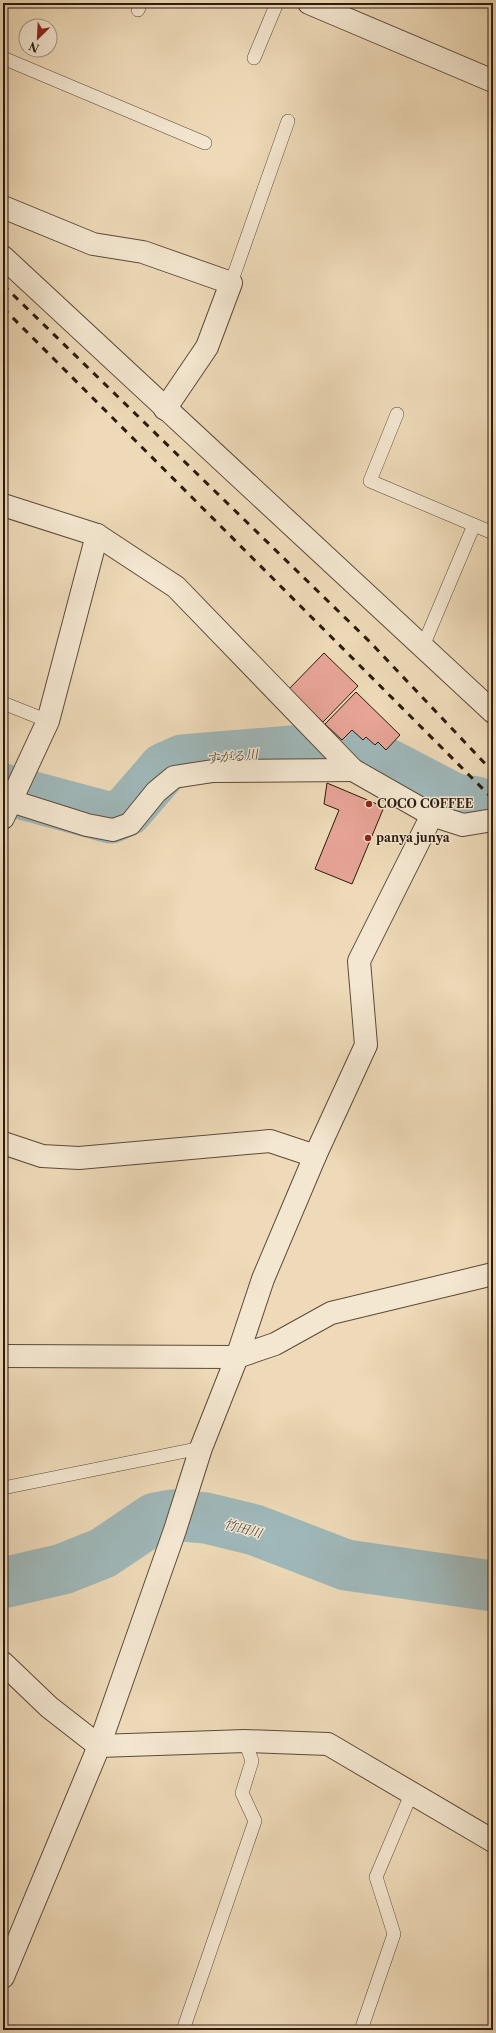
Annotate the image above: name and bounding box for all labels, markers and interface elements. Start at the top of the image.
north arrow [18,18,58,58]
text: N [26,39,41,55]
water label: すがる川 [205,746,261,766]
place label: COCO COFFEE [377,796,474,811]
marker: COCO COFFEE [364,799,374,809]
place label: panya junya [376,830,451,845]
marker: panya junya [363,833,373,843]
water label: 竹田川 [222,1515,266,1542]

